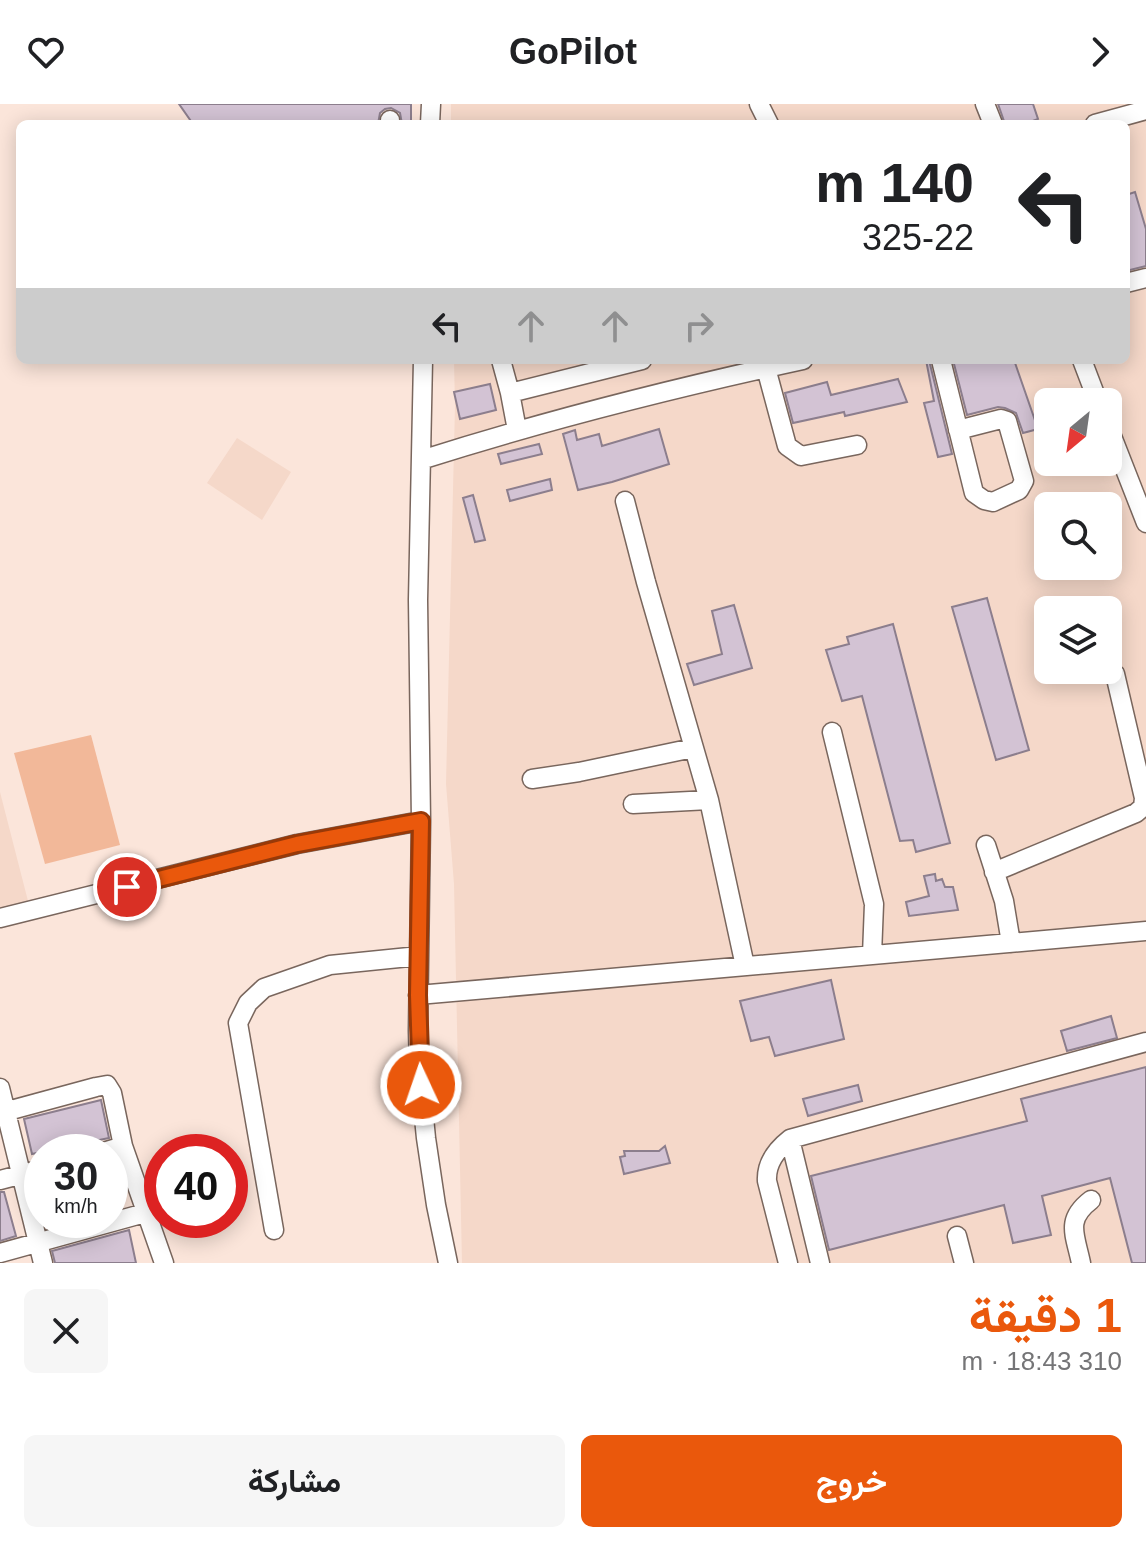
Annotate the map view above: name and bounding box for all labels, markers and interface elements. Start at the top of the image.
icon: heart [24,30,68,74]
icon: forward [1078,30,1122,74]
text: GoPilot [509,31,637,72]
text: 140 m [815,151,974,214]
icon: left [1002,152,1106,256]
text: 325-22 [862,217,974,258]
icon: left [425,304,469,348]
icon: ahead [509,304,553,348]
icon: ahead [593,304,637,348]
icon: right [677,304,721,348]
north arrow [1034,388,1122,476]
map controls [1034,388,1122,684]
button: search [1034,492,1122,580]
button: layers [1034,596,1122,684]
pin [93,853,161,921]
icon: arrive [105,865,149,909]
position arrow [379,1043,463,1127]
speed limit sign: 40 [144,1134,248,1238]
text: 30 [54,1154,98,1198]
text: km/h [54,1195,98,1217]
button: close [24,1289,108,1373]
text: 1 دقيقة [969,1289,1122,1342]
text: 310 m · 18:43 [962,1346,1122,1376]
button: مشاركة [24,1435,565,1527]
button: خروج [581,1435,1122,1527]

